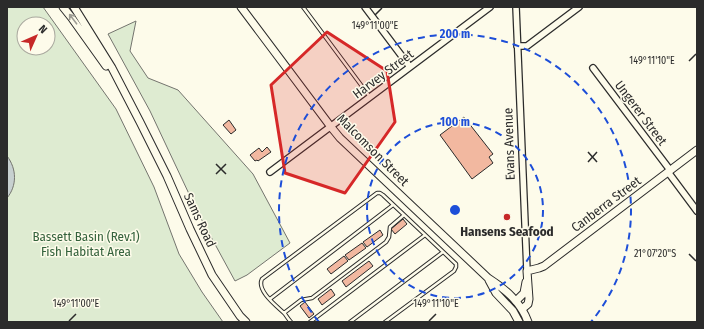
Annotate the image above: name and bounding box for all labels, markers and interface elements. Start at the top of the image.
one-way arrow [69,14,77,25]
north arrow [16,16,56,56]
text: 149°11'00"E [352,20,399,32]
text: N [36,22,50,36]
text: 200 m [439,27,470,41]
street label: Harvey Street [350,46,417,102]
text: 149°11'10"E [629,55,675,67]
street label: Ungerer Street [612,78,671,149]
street label: Evans Avenue [500,108,518,180]
street label: Malcomson Street [334,111,413,190]
text: 100 m [440,115,470,129]
street label: Canberra Street [568,173,644,235]
street label: Sams Road [181,190,219,250]
centre of rings [448,203,462,217]
marker: Hansens Seafood [502,212,512,222]
place label: Hansens Seafood [460,224,554,239]
park label: Bassett Basin (Rev.1) Fish Habitat Area [32,229,140,259]
text: 21°07'20"S [634,248,676,260]
text: 149°11'00"E [53,298,100,310]
text: 149°11'10"E [413,298,459,310]

